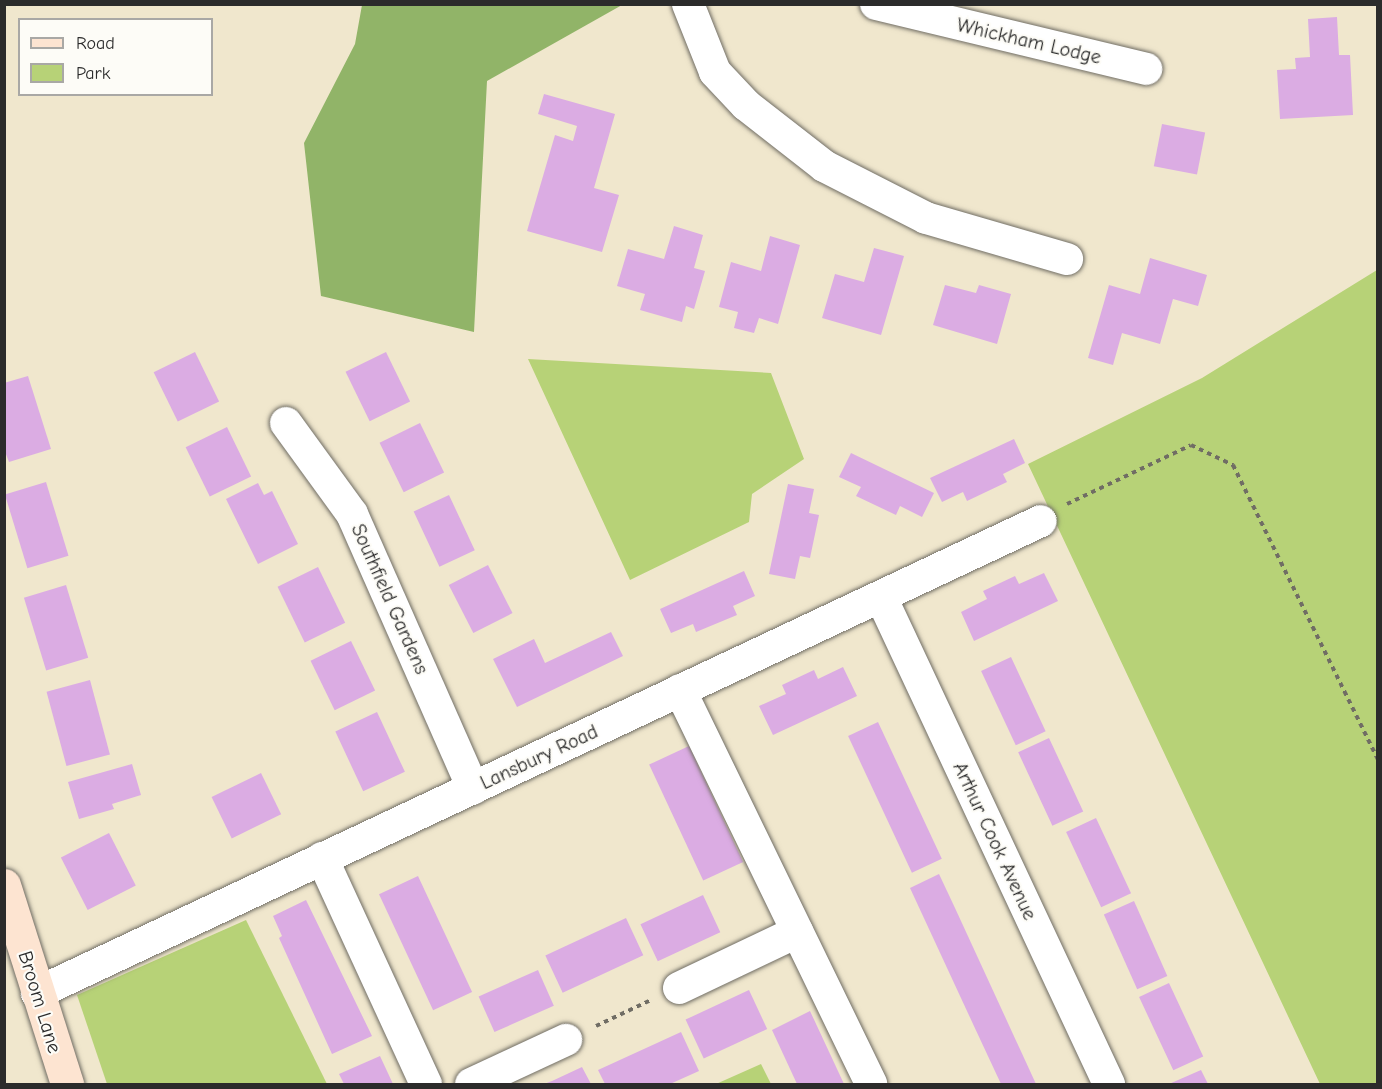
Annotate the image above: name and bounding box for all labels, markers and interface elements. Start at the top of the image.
street label: Whickham Lodge [954,13,1104,69]
legend [18,18,213,96]
text: Road [76,33,115,54]
text: Park [76,63,110,84]
street label: Southfield Gardens [346,520,434,678]
street label: Lansbury Road [476,719,602,795]
street label: Arthur Cook Avenue [948,758,1042,924]
street label: Broom Lane [13,948,67,1056]

